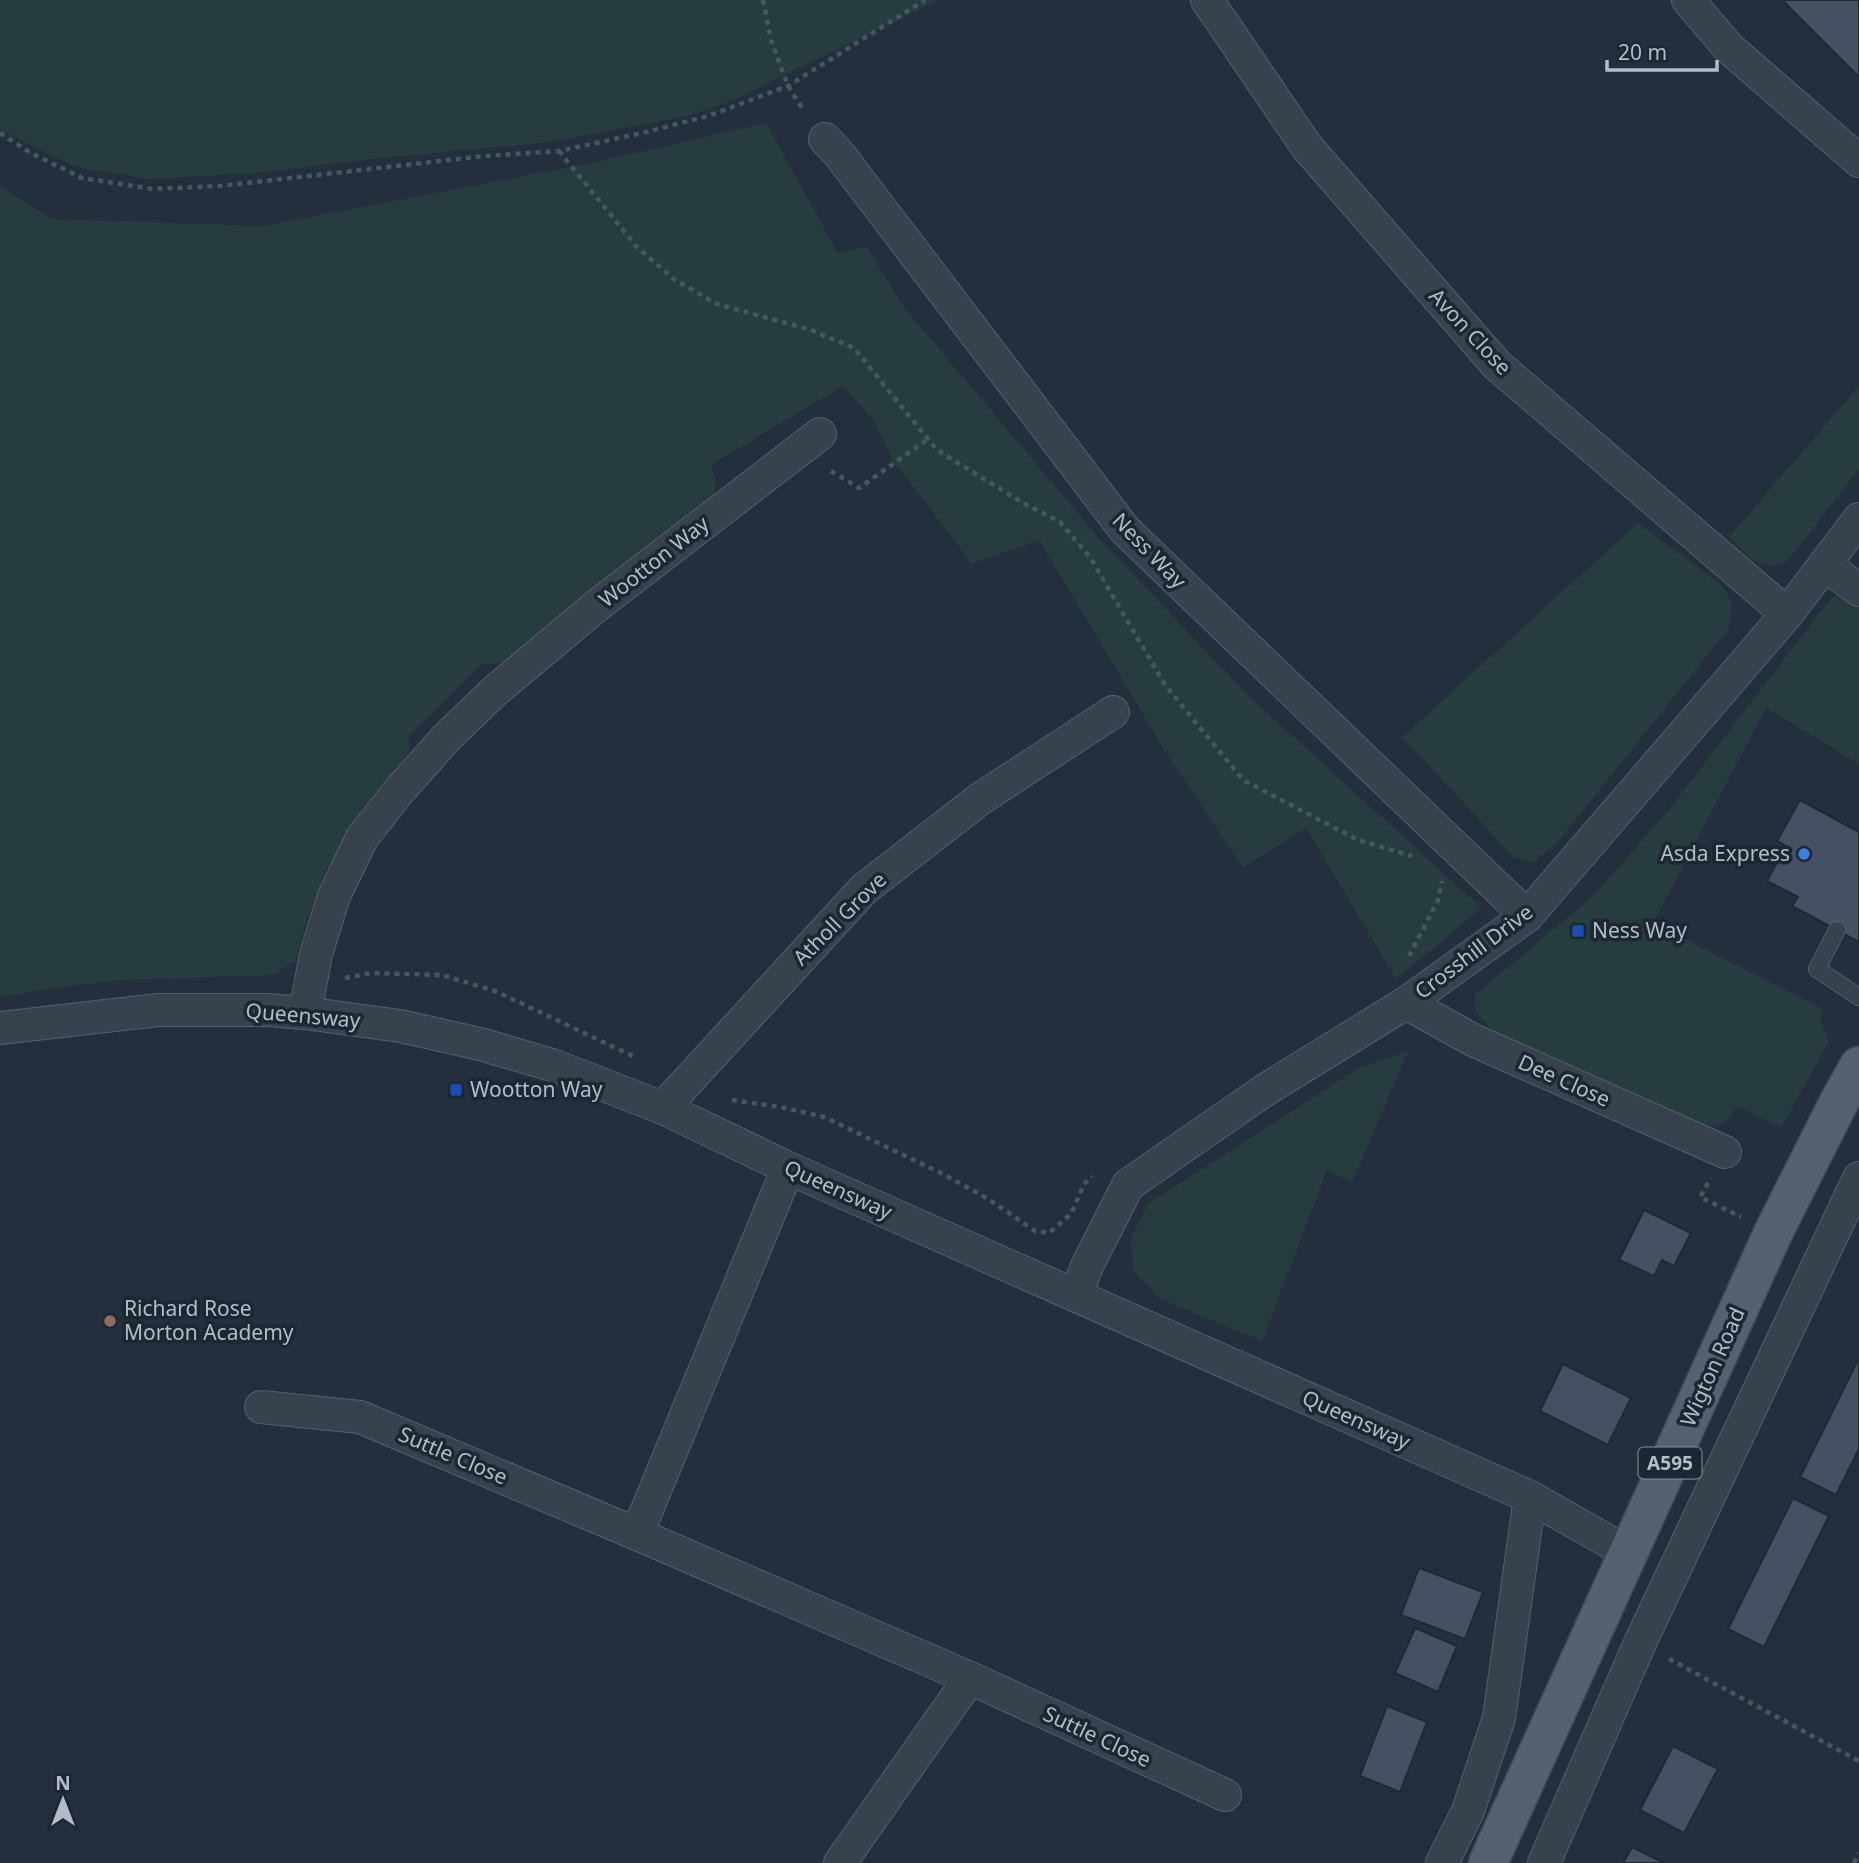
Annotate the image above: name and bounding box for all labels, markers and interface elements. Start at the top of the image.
scale bar [1607,28,1717,72]
text: 20 m [1618,38,1667,66]
street label: Avon Close [1423,282,1518,381]
street label: Ness Way [1107,506,1193,594]
street label: Wootton Way [593,509,714,613]
place label: Asda Express [1660,839,1790,867]
marker: Asda Express [1796,846,1812,862]
street label: Atholl Grove [786,865,892,971]
street label: Crosshill Drive [1409,898,1538,1005]
place label: Ness Way [1592,916,1687,944]
marker: Ness Way [1570,923,1586,939]
street label: Queensway [245,996,362,1034]
street label: Dee Close [1514,1047,1615,1113]
place label: Wootton Way [470,1075,603,1103]
marker: Wootton Way [448,1082,464,1098]
street label: Queensway [780,1153,897,1225]
place label: Richard Rose Morton Academy [124,1294,294,1346]
street label: Wigton Road [1673,1303,1751,1430]
marker: Richard Rose Morton Academy [102,1313,118,1329]
street label: Queensway [1298,1383,1415,1455]
street label: Suttle Close [395,1420,512,1491]
road number: A595 [1638,1448,1702,1478]
street label: Suttle Close [1039,1699,1156,1773]
north arrow [28,1765,98,1835]
text: N [55,1770,71,1796]

